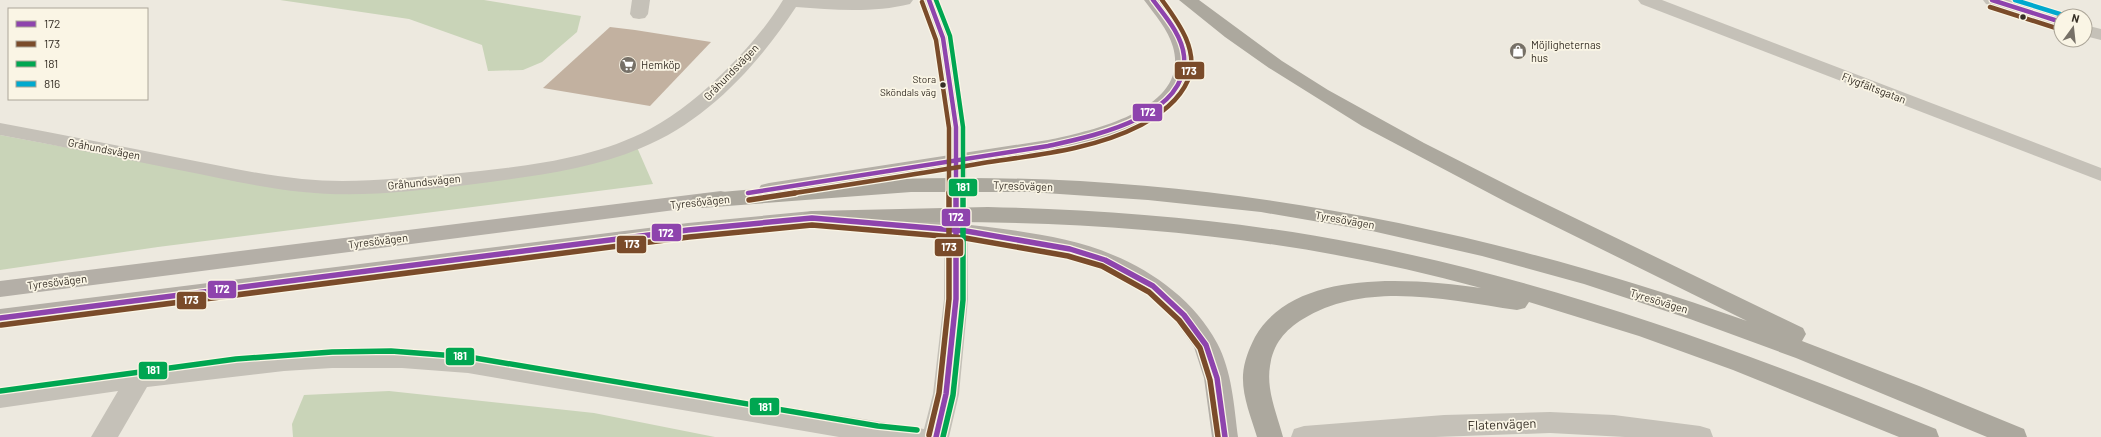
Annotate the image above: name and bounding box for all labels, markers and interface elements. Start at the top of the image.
legend [8,8,148,100]
north arrow [2053,8,2093,48]
text: N [2070,11,2081,25]
unlabelled marker [2018,12,2028,22]
text: 172 [44,16,60,30]
text: 173 [44,36,60,50]
place label: Möjligheternas hus [1531,38,1601,64]
street label: Gråhundsvägen [700,41,761,103]
shop icon: Möjligheternas hus [1508,41,1528,61]
supermarket icon: Hemköp [618,55,638,75]
text: 181 [44,56,58,70]
place label: Hemköp [641,58,680,71]
line badge: 173 [1174,61,1205,80]
text: 173 [1181,64,1197,77]
street label: Flygfältsgatan [1840,69,1908,106]
place label: Stora Sköndals väg [880,73,936,98]
text: 816 [44,76,60,90]
marker: Stora Sköndals väg [938,80,948,90]
line badge: 172 [1132,103,1163,122]
text: 172 [1140,105,1156,118]
street label: Gråhundsvägen [67,135,141,162]
street label: Gråhundsvägen [387,171,461,192]
line badge: 181 [948,178,978,197]
street label: Tyresövägen [993,178,1053,193]
text: 181 [956,180,970,193]
street label: Tyresövägen [669,192,731,211]
line badge: 172 [941,208,971,227]
street label: Tyresövägen [1314,208,1376,231]
text: 172 [948,210,964,223]
line badge: 172 [651,223,682,242]
text: 172 [658,226,674,239]
street label: Tyresövägen [347,230,409,251]
line badge: 173 [616,235,647,254]
text: 173 [624,237,640,250]
line badge: 173 [934,238,964,257]
text: 173 [941,240,957,253]
street label: Tyresövägen [26,271,88,292]
line badge: 172 [207,280,237,299]
text: 172 [214,282,230,295]
street label: Tyresövägen [1629,286,1690,316]
line badge: 173 [176,291,207,310]
text: 173 [183,293,199,306]
line badge: 181 [445,347,475,366]
text: 181 [453,349,467,362]
line badge: 181 [138,361,168,380]
text: 181 [146,363,160,376]
line badge: 181 [749,397,780,416]
text: 181 [758,400,772,413]
street label: Flatenvägen [1467,415,1537,433]

